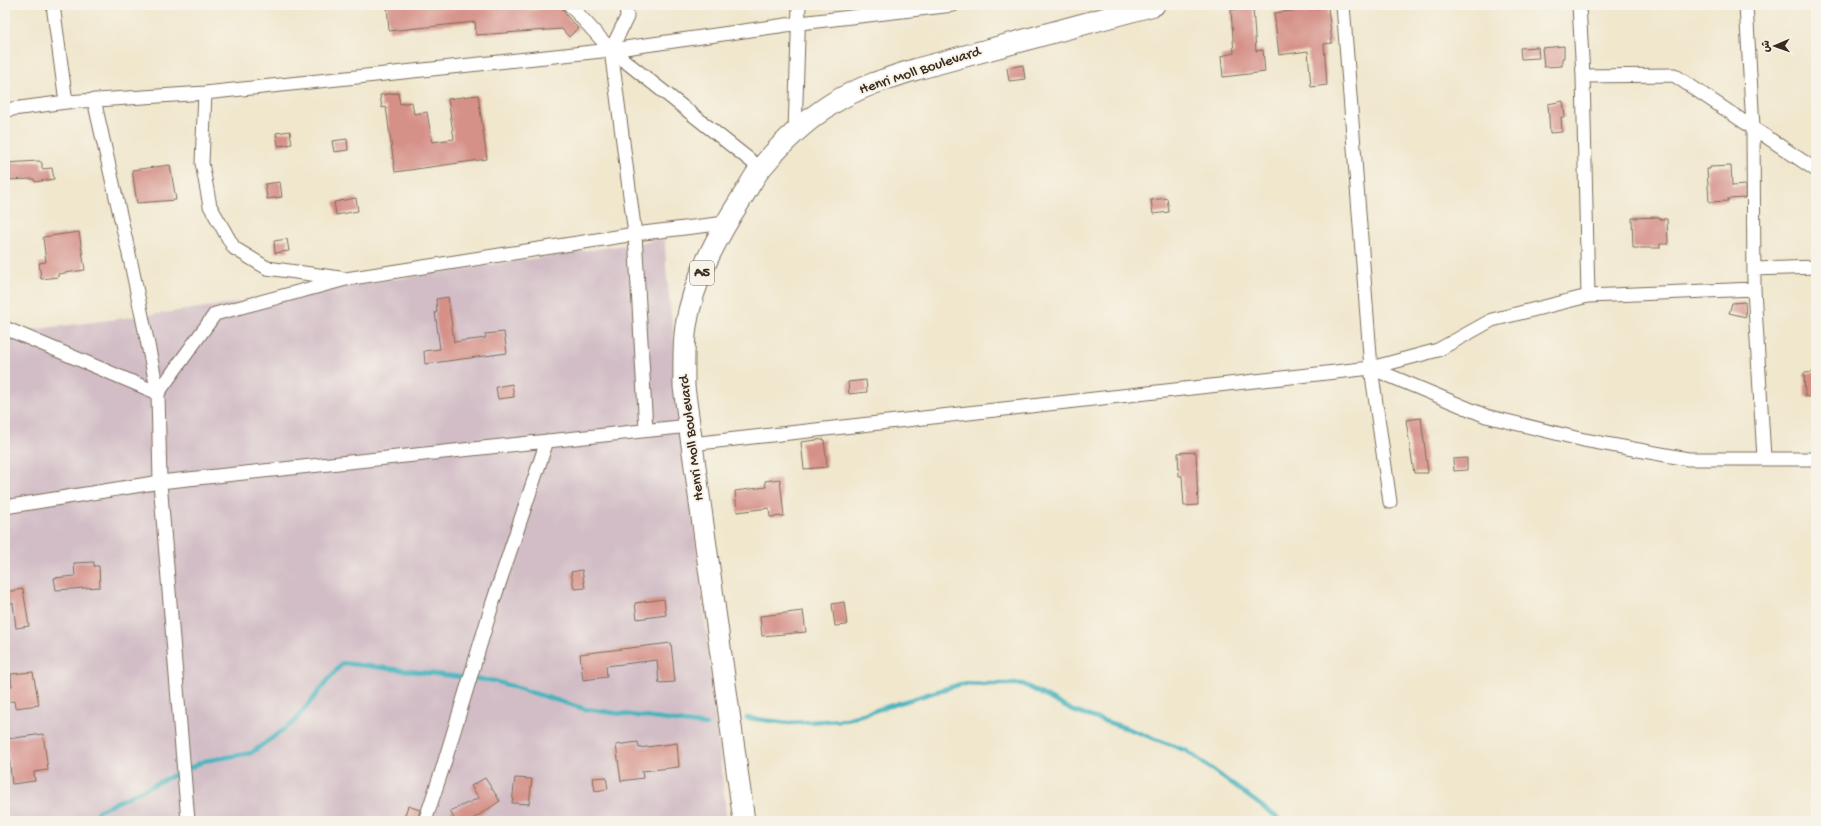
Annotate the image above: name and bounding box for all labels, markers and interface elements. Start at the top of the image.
north arrow [1755,26,1795,66]
text: ش [1761,40,1773,53]
street label: Henri Moll Boulevard [857,43,984,99]
road number: A5 [690,261,714,285]
street label: Henri Moll Boulevard [675,373,709,502]

